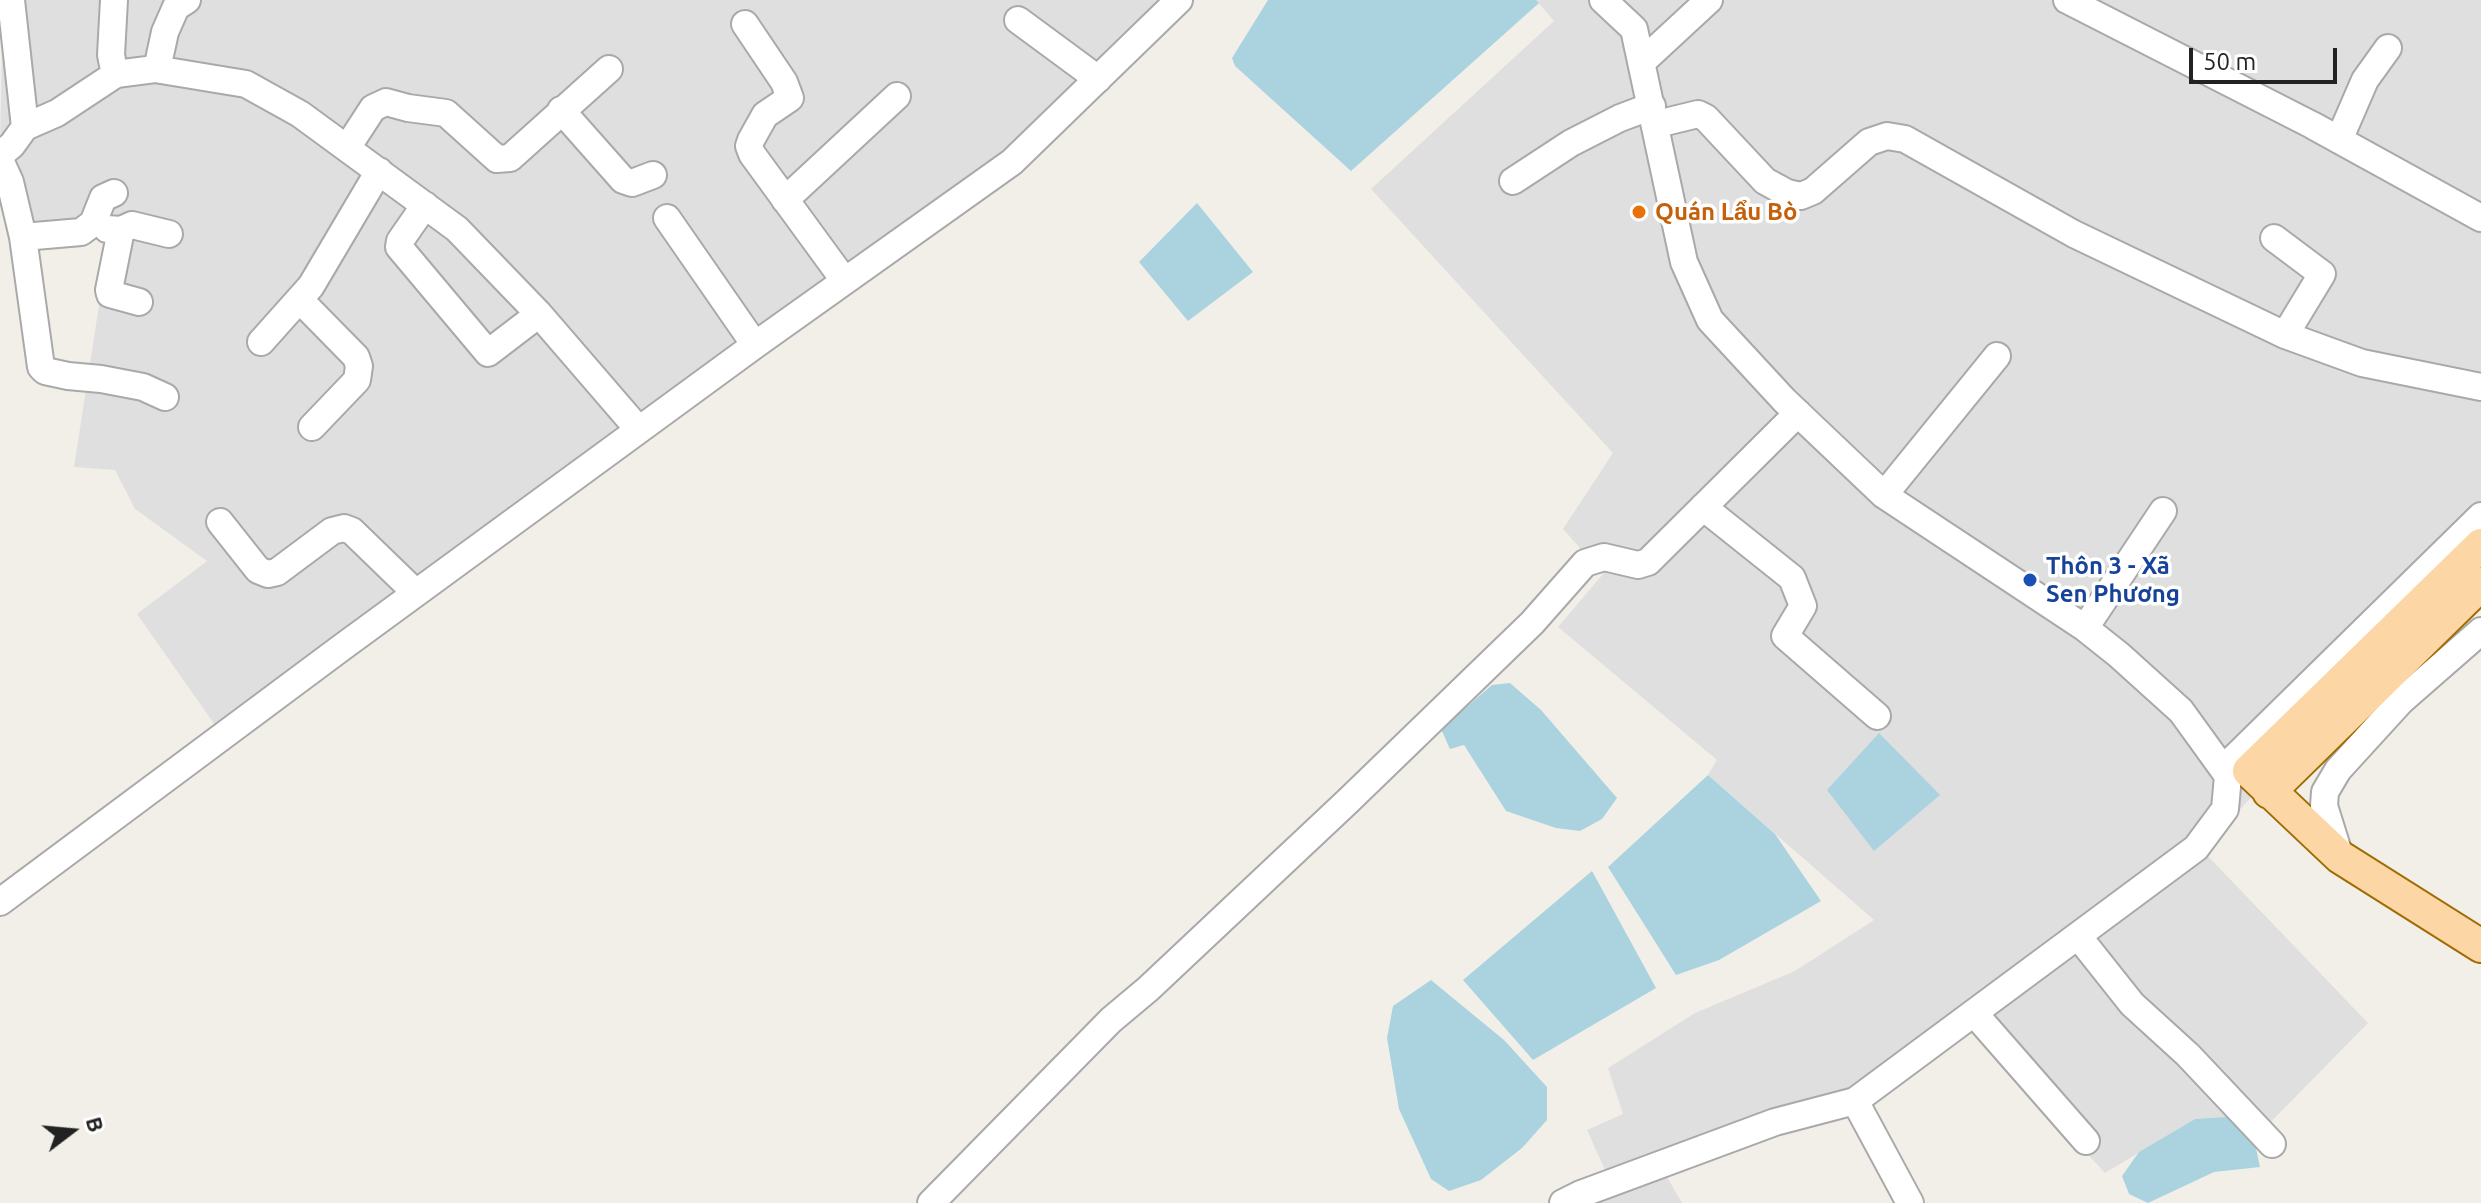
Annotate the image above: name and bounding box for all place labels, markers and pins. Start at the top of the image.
place label: Quán Lẩu Bò [1655,198,1797,226]
marker: Quán Lẩu Bò [1630,203,1648,221]
place label: Thôn 3 - Xã Sen Phương [2046,552,2180,608]
marker: Thôn 3 - Xã Sen Phương [2021,571,2039,589]

